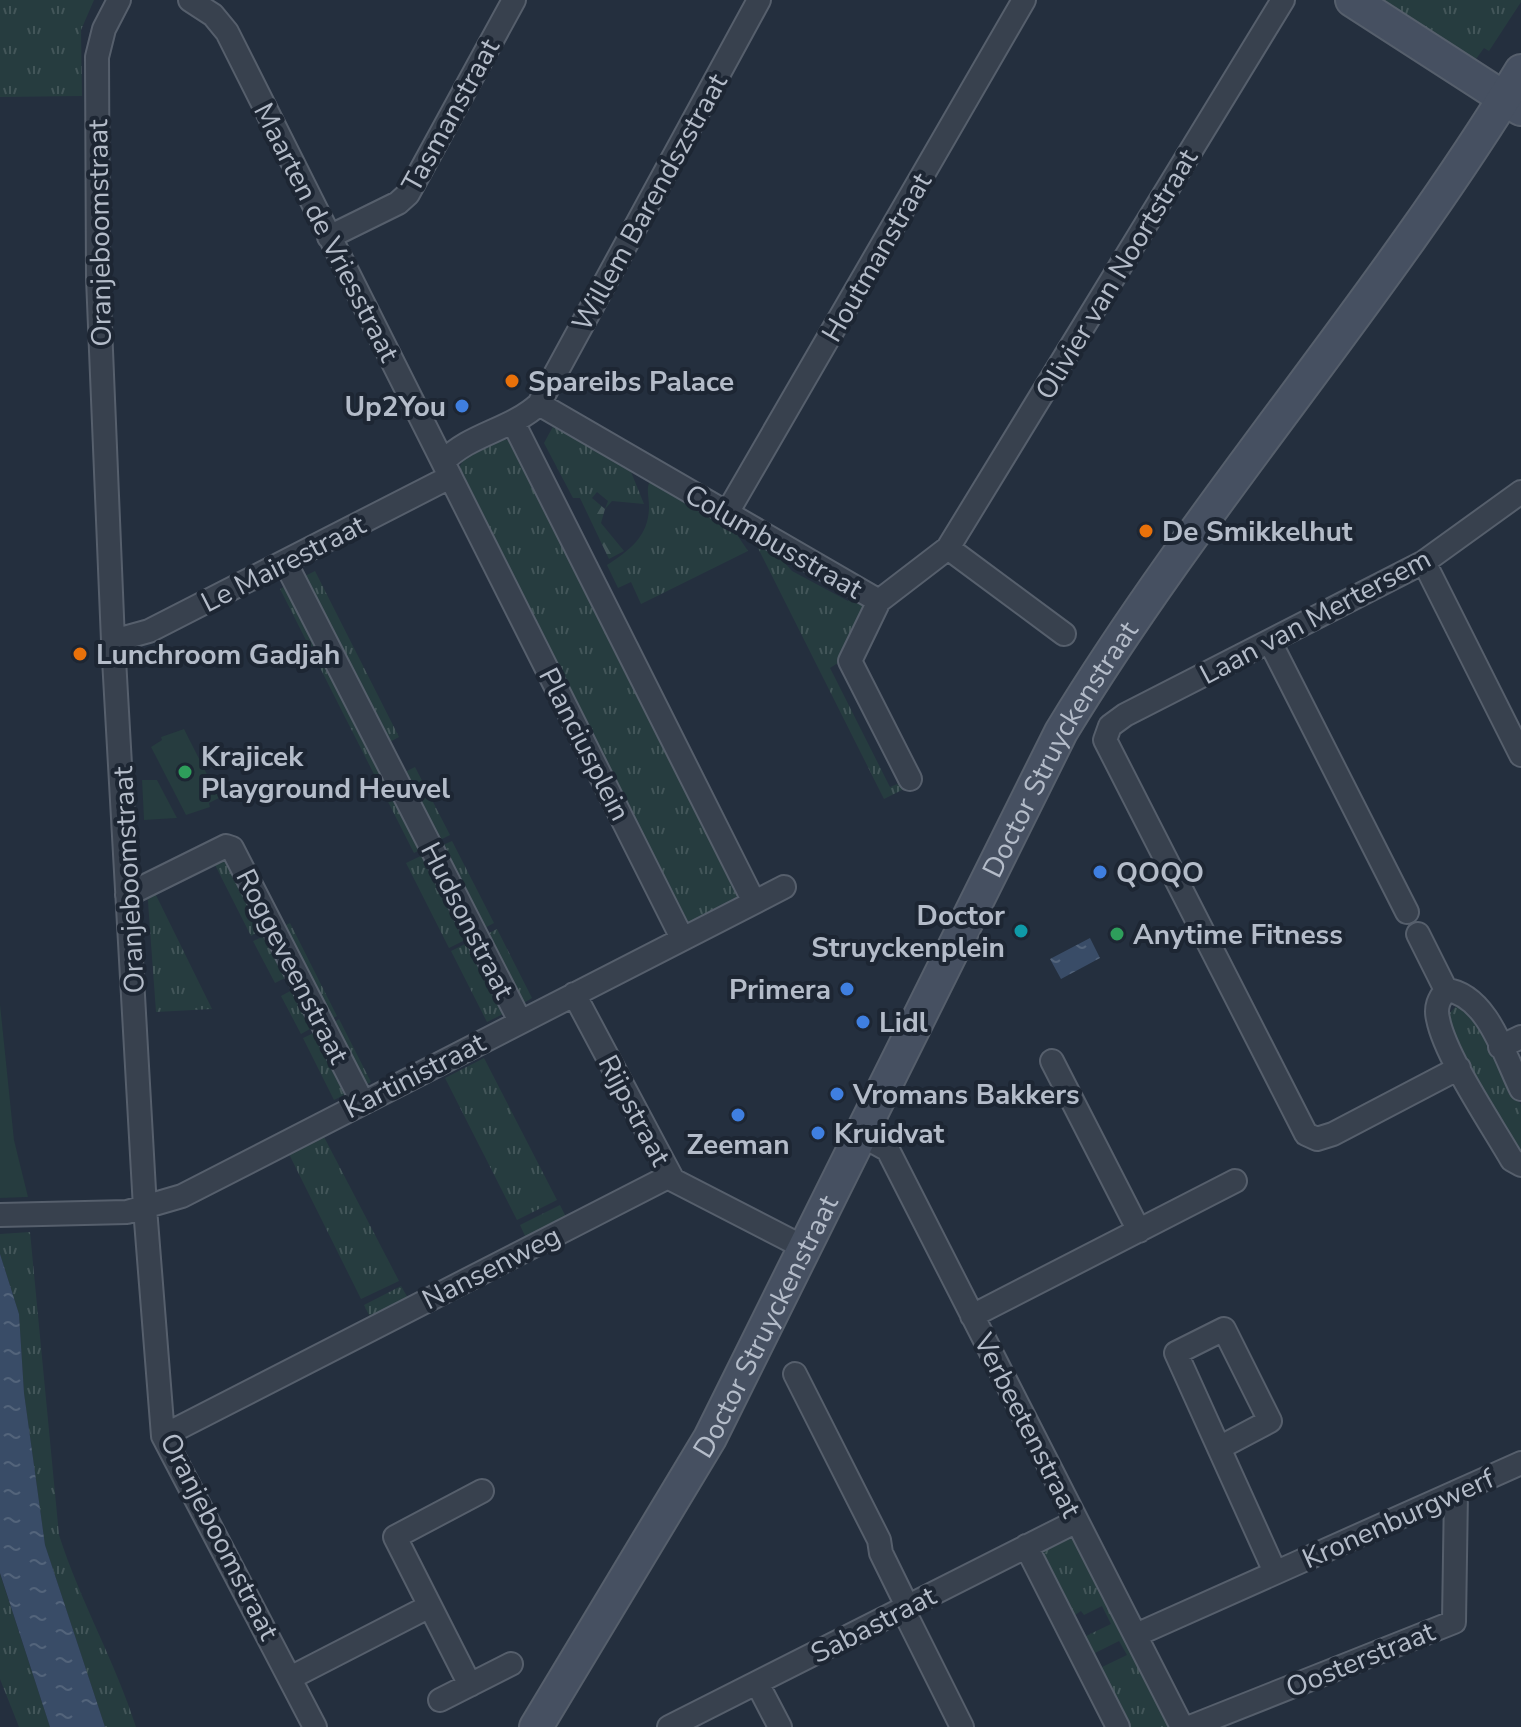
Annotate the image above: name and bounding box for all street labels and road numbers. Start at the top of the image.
street label: Tasmanstraat [393,32,509,199]
street label: Willem Barendszstraat [563,67,737,338]
street label: Maarten de Vriesstraat [244,97,408,368]
street label: Oranjeboomstraat [79,119,121,347]
street label: Olivier van Noortstraat [1027,142,1207,407]
street label: Houtmanstraat [813,166,941,349]
street label: Columbusstraat [678,476,870,608]
street label: Le Mairestraat [195,506,372,622]
street label: Laan van Mertersem [1193,540,1438,694]
street label: Doctor Struyckenstraat [974,614,1147,884]
street label: Planciusplein [529,661,639,828]
street label: Oranjeboomstraat [104,765,154,995]
street label: Hudsonstraat [411,836,523,1005]
street label: Roggeveenstraat [227,863,358,1071]
street label: Kartinistraat [337,1024,492,1128]
street label: Rijpstraat [589,1048,679,1173]
street label: Doctor Struyckenstraat [684,1189,848,1465]
street label: Nansenweg [416,1217,567,1319]
street label: Verbeetenstraat [964,1326,1090,1524]
street label: Oranjeboomstraat [151,1426,288,1647]
street label: Kronenburgwerf [1296,1459,1501,1578]
street label: Sabastraat [804,1577,943,1673]
street label: Oosterstraat [1280,1613,1441,1707]

